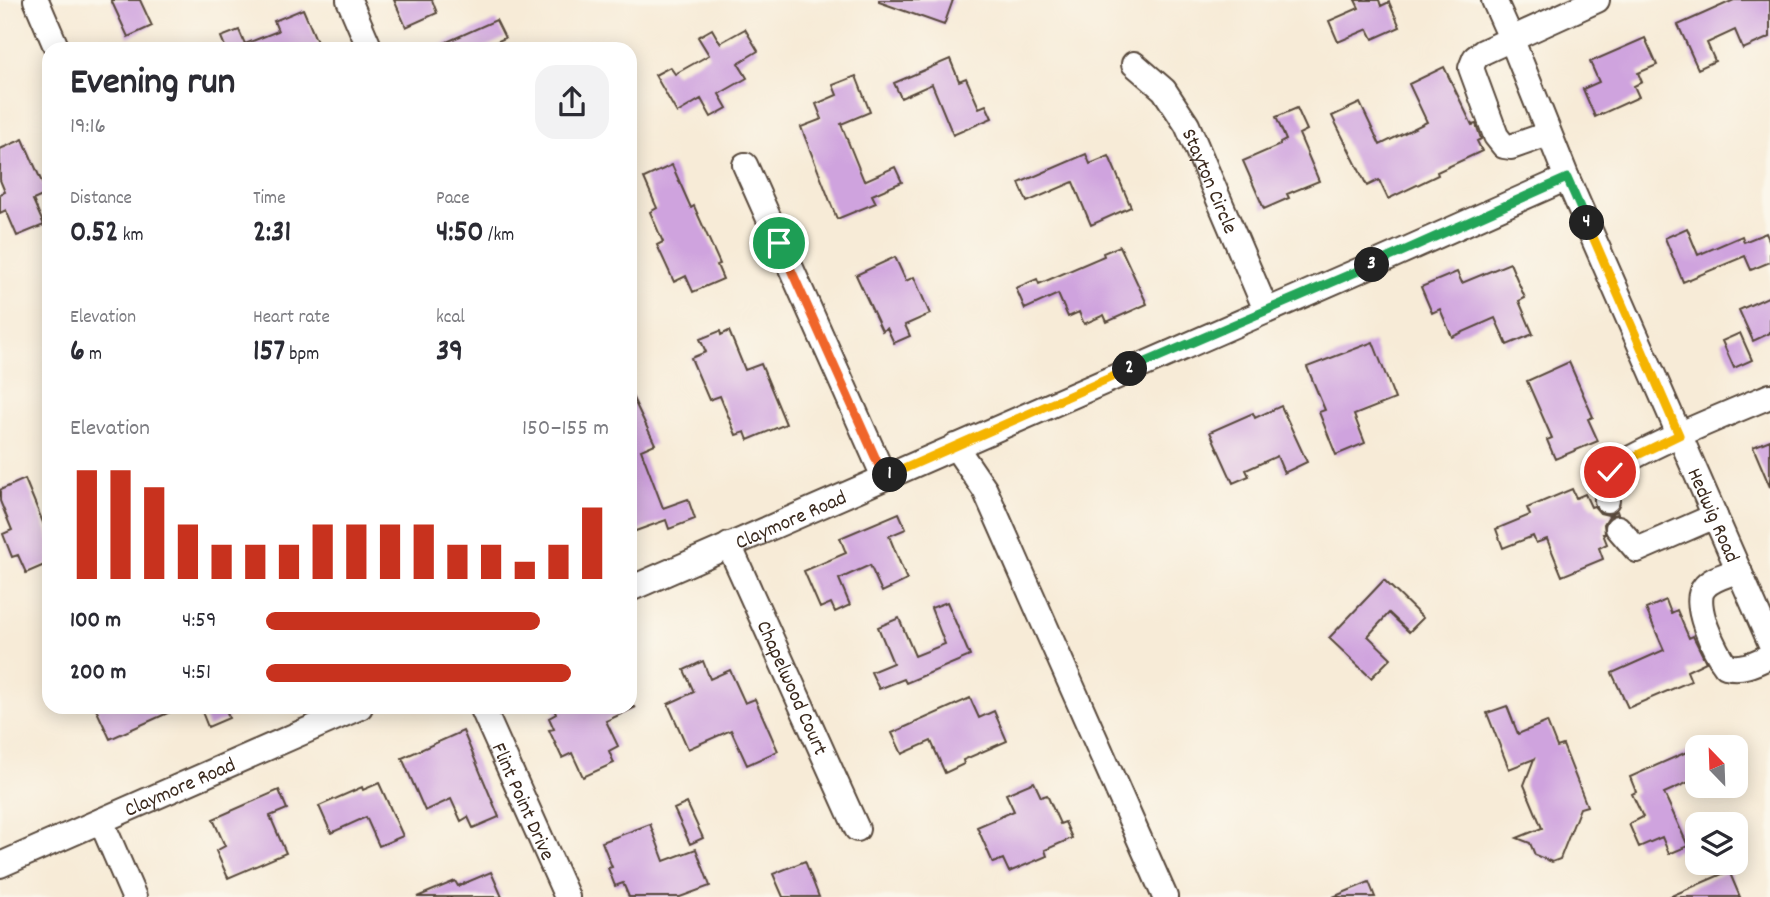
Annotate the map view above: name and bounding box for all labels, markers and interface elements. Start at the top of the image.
text: Evening run [70,57,235,112]
button: share [535,65,609,139]
text: 19:16 [70,111,106,144]
street label: Stayton Circle [1172,124,1244,239]
text: Distance [70,186,132,213]
text: Time [253,186,286,213]
text: Pace [436,186,470,213]
pin: 4 [1570,206,1604,241]
text: 4 [1583,209,1590,236]
text: 0.52 [70,213,118,256]
text: 2:31 [253,213,291,256]
text: 4:50 [436,213,484,256]
pin [749,213,809,273]
text: km [118,223,144,250]
text: /km [484,223,514,250]
icon: arrive [760,224,798,262]
pin: 3 [1354,247,1390,282]
text: 3 [1367,251,1376,278]
text: Elevation [70,305,136,332]
text: Heart rate [253,305,330,332]
text: kcal [436,305,465,332]
text: 6 [70,332,85,375]
text: 157 [253,332,285,375]
text: 39 [436,332,463,375]
text: m [85,342,102,369]
text: bpm [285,342,319,369]
pin: 2 [1112,352,1148,386]
text: 2 [1125,355,1134,382]
text: Elevation [70,413,150,446]
text: 150–155 m [522,413,609,446]
pin [1580,442,1640,502]
icon: check [1591,453,1629,491]
pin: 1 [872,458,908,492]
text: 1 [887,461,892,488]
street label: Hedwig Road [1678,464,1745,568]
street label: Claymore Road [731,484,852,559]
text: 100 m [70,605,121,638]
text: 4:59 [182,605,217,638]
street label: Chapelwood Court [747,616,834,761]
text: 200 m [70,657,126,690]
text: 4:51 [182,657,211,690]
north arrow [1685,735,1748,798]
map controls [1685,735,1748,875]
street label: Flint Point Drive [482,739,561,866]
street label: Claymore Road [120,751,241,827]
button: layers [1685,812,1748,875]

